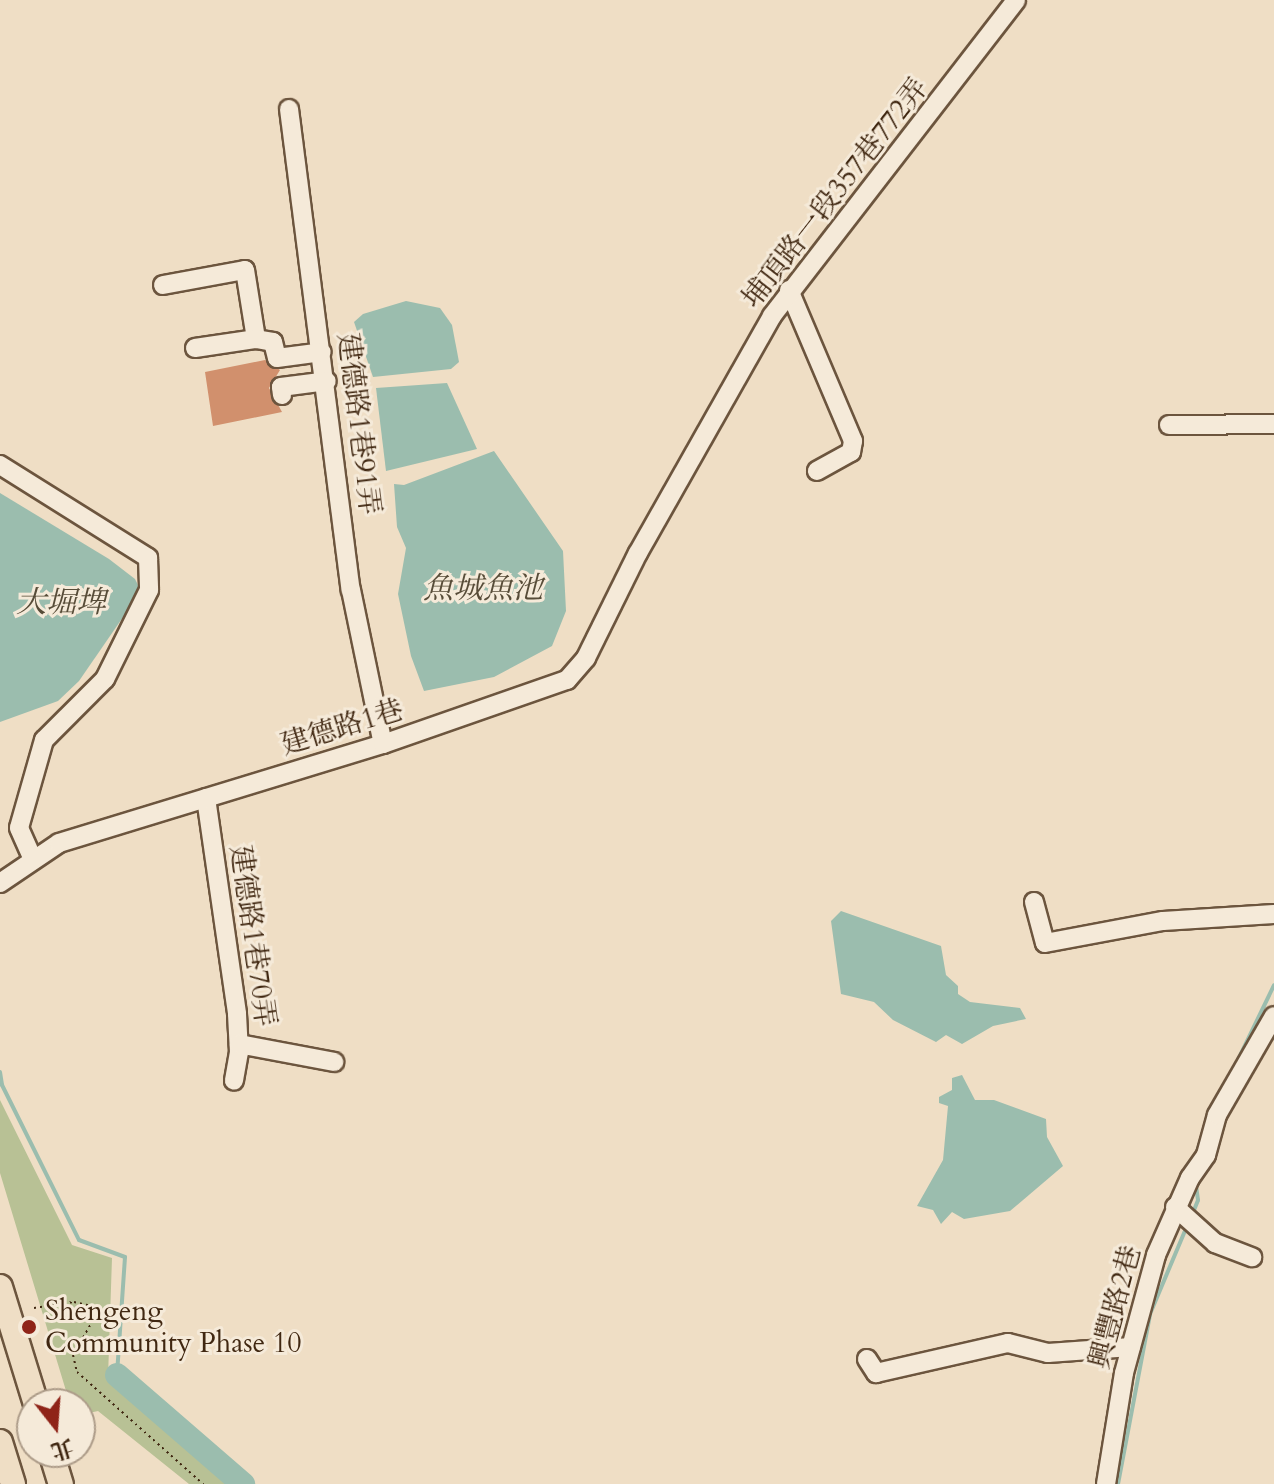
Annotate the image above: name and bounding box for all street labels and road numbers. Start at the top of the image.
street label: 埔頂路一段357巷772弄 [735,72,935,314]
street label: 建德路1巷91弄 [331,331,387,517]
street label: 建德路1巷 [277,692,407,762]
street label: 建德路1巷70弄 [224,843,282,1029]
street label: 興豐路2巷 [1082,1242,1148,1372]

